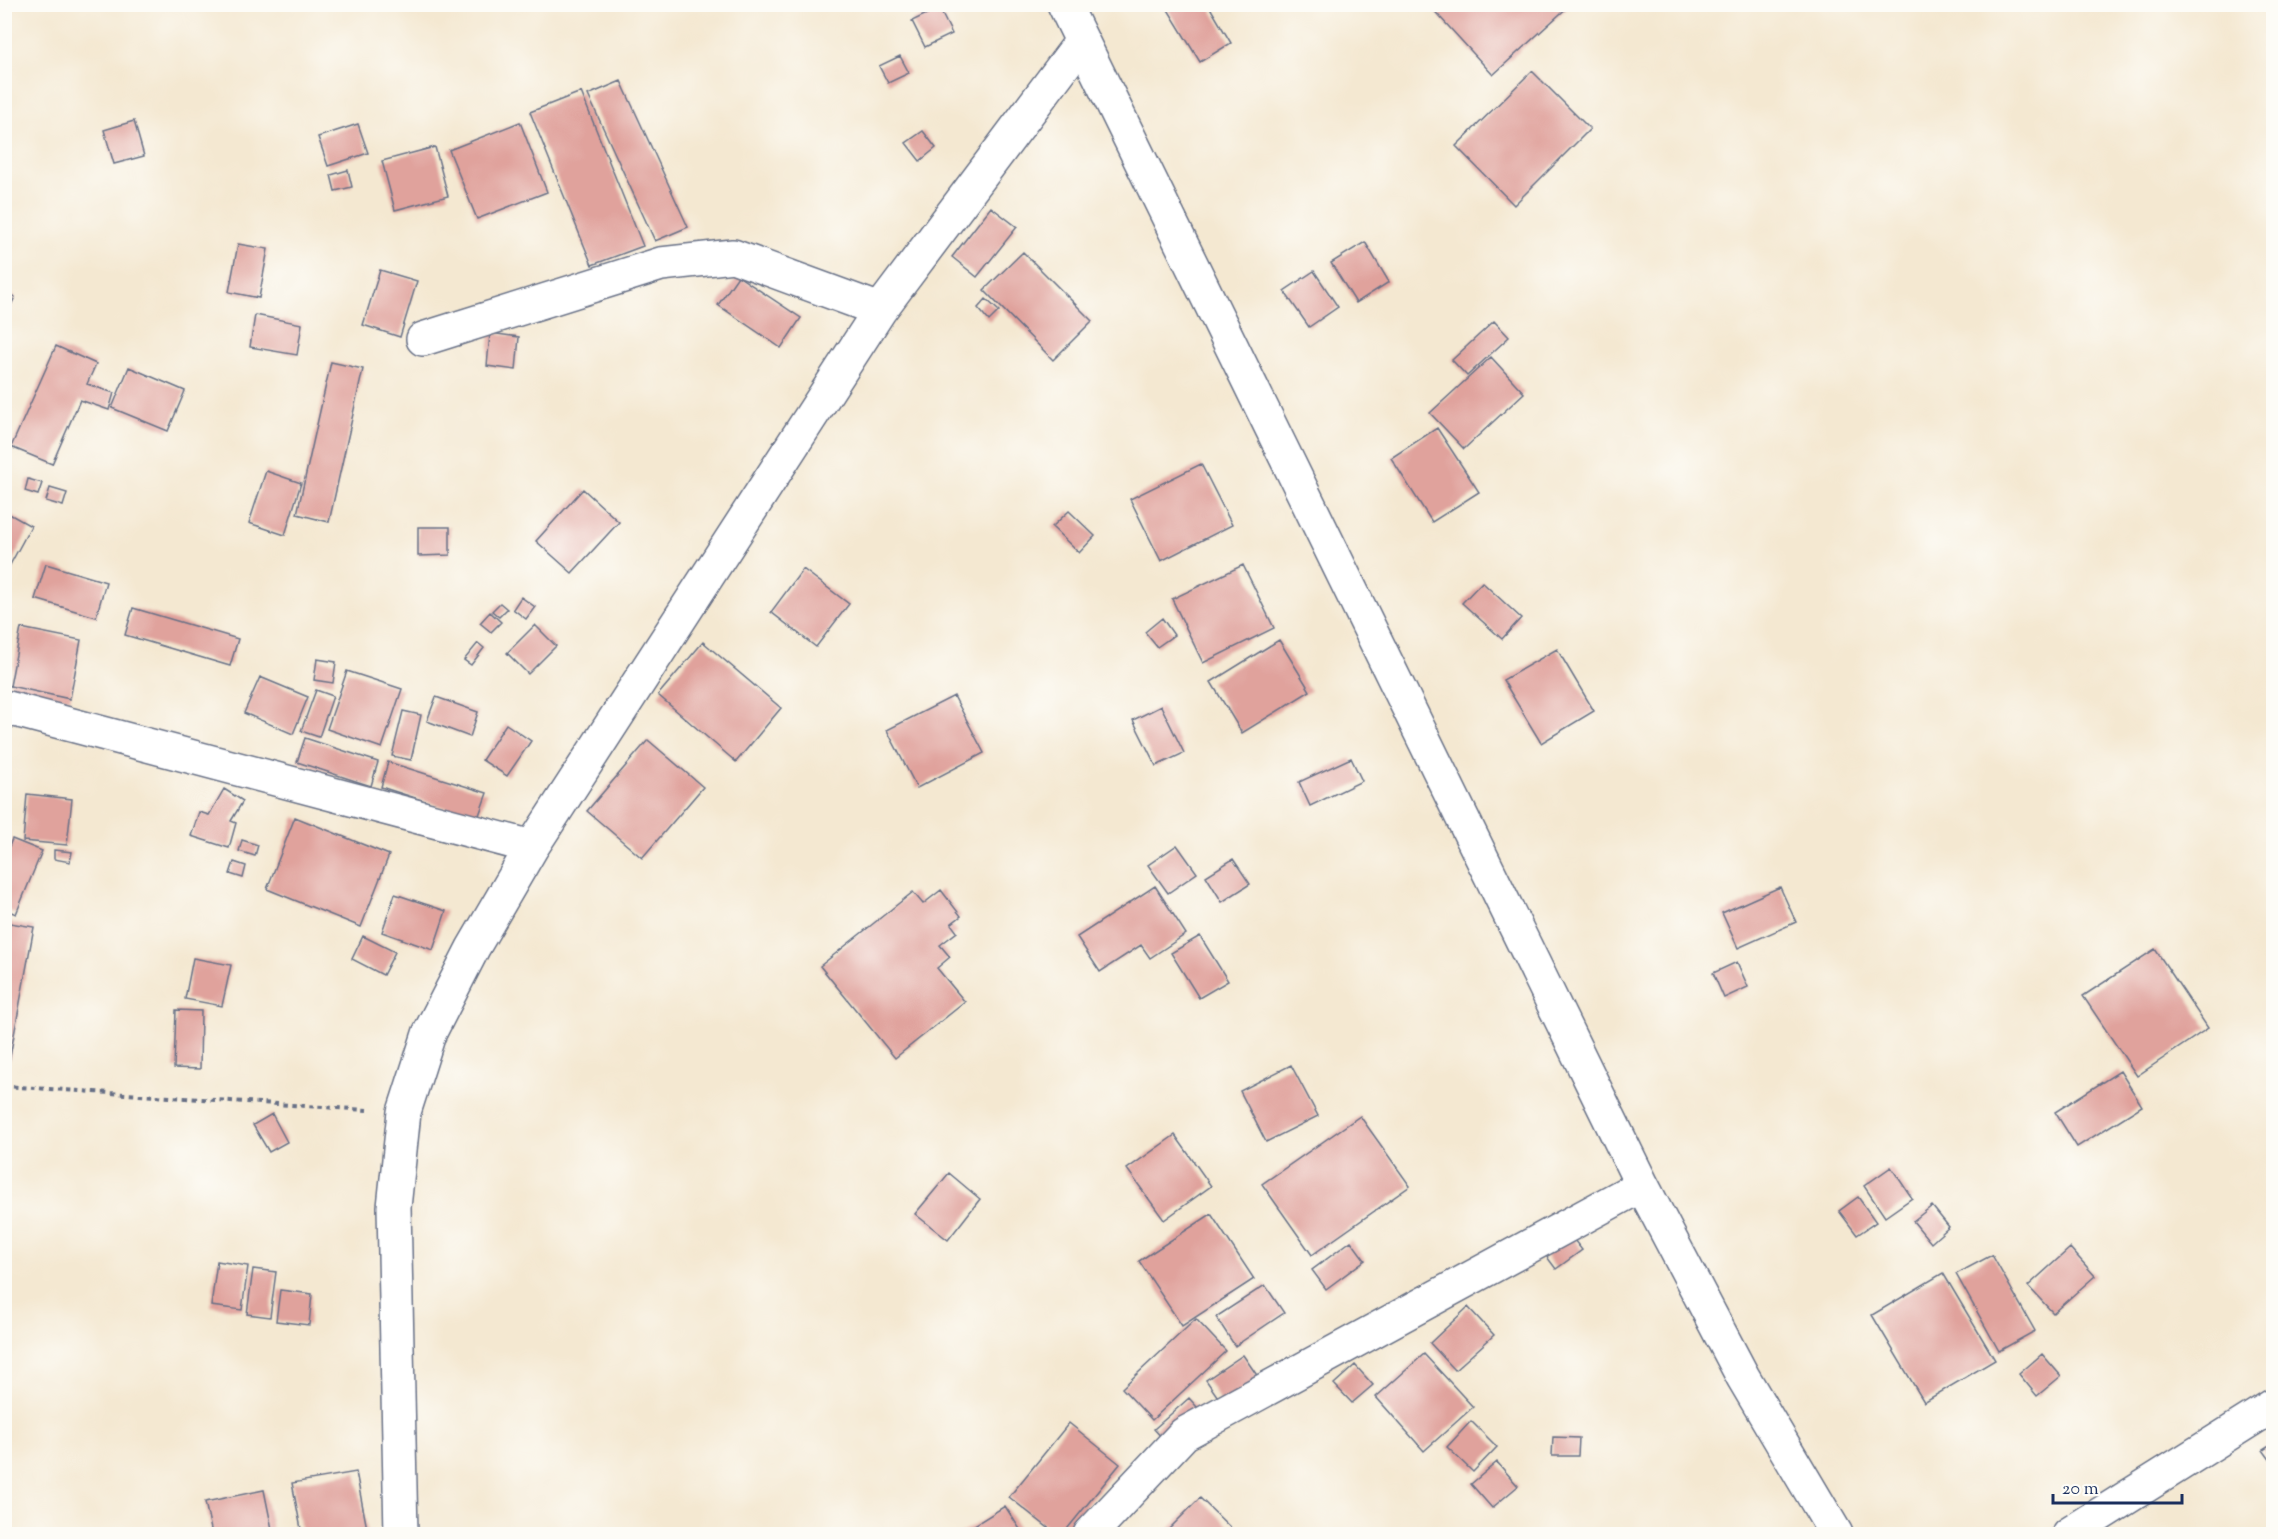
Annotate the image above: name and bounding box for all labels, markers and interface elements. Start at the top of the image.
scale bar [2053,1467,2182,1505]
text: 20 m [2062,1477,2099,1503]

